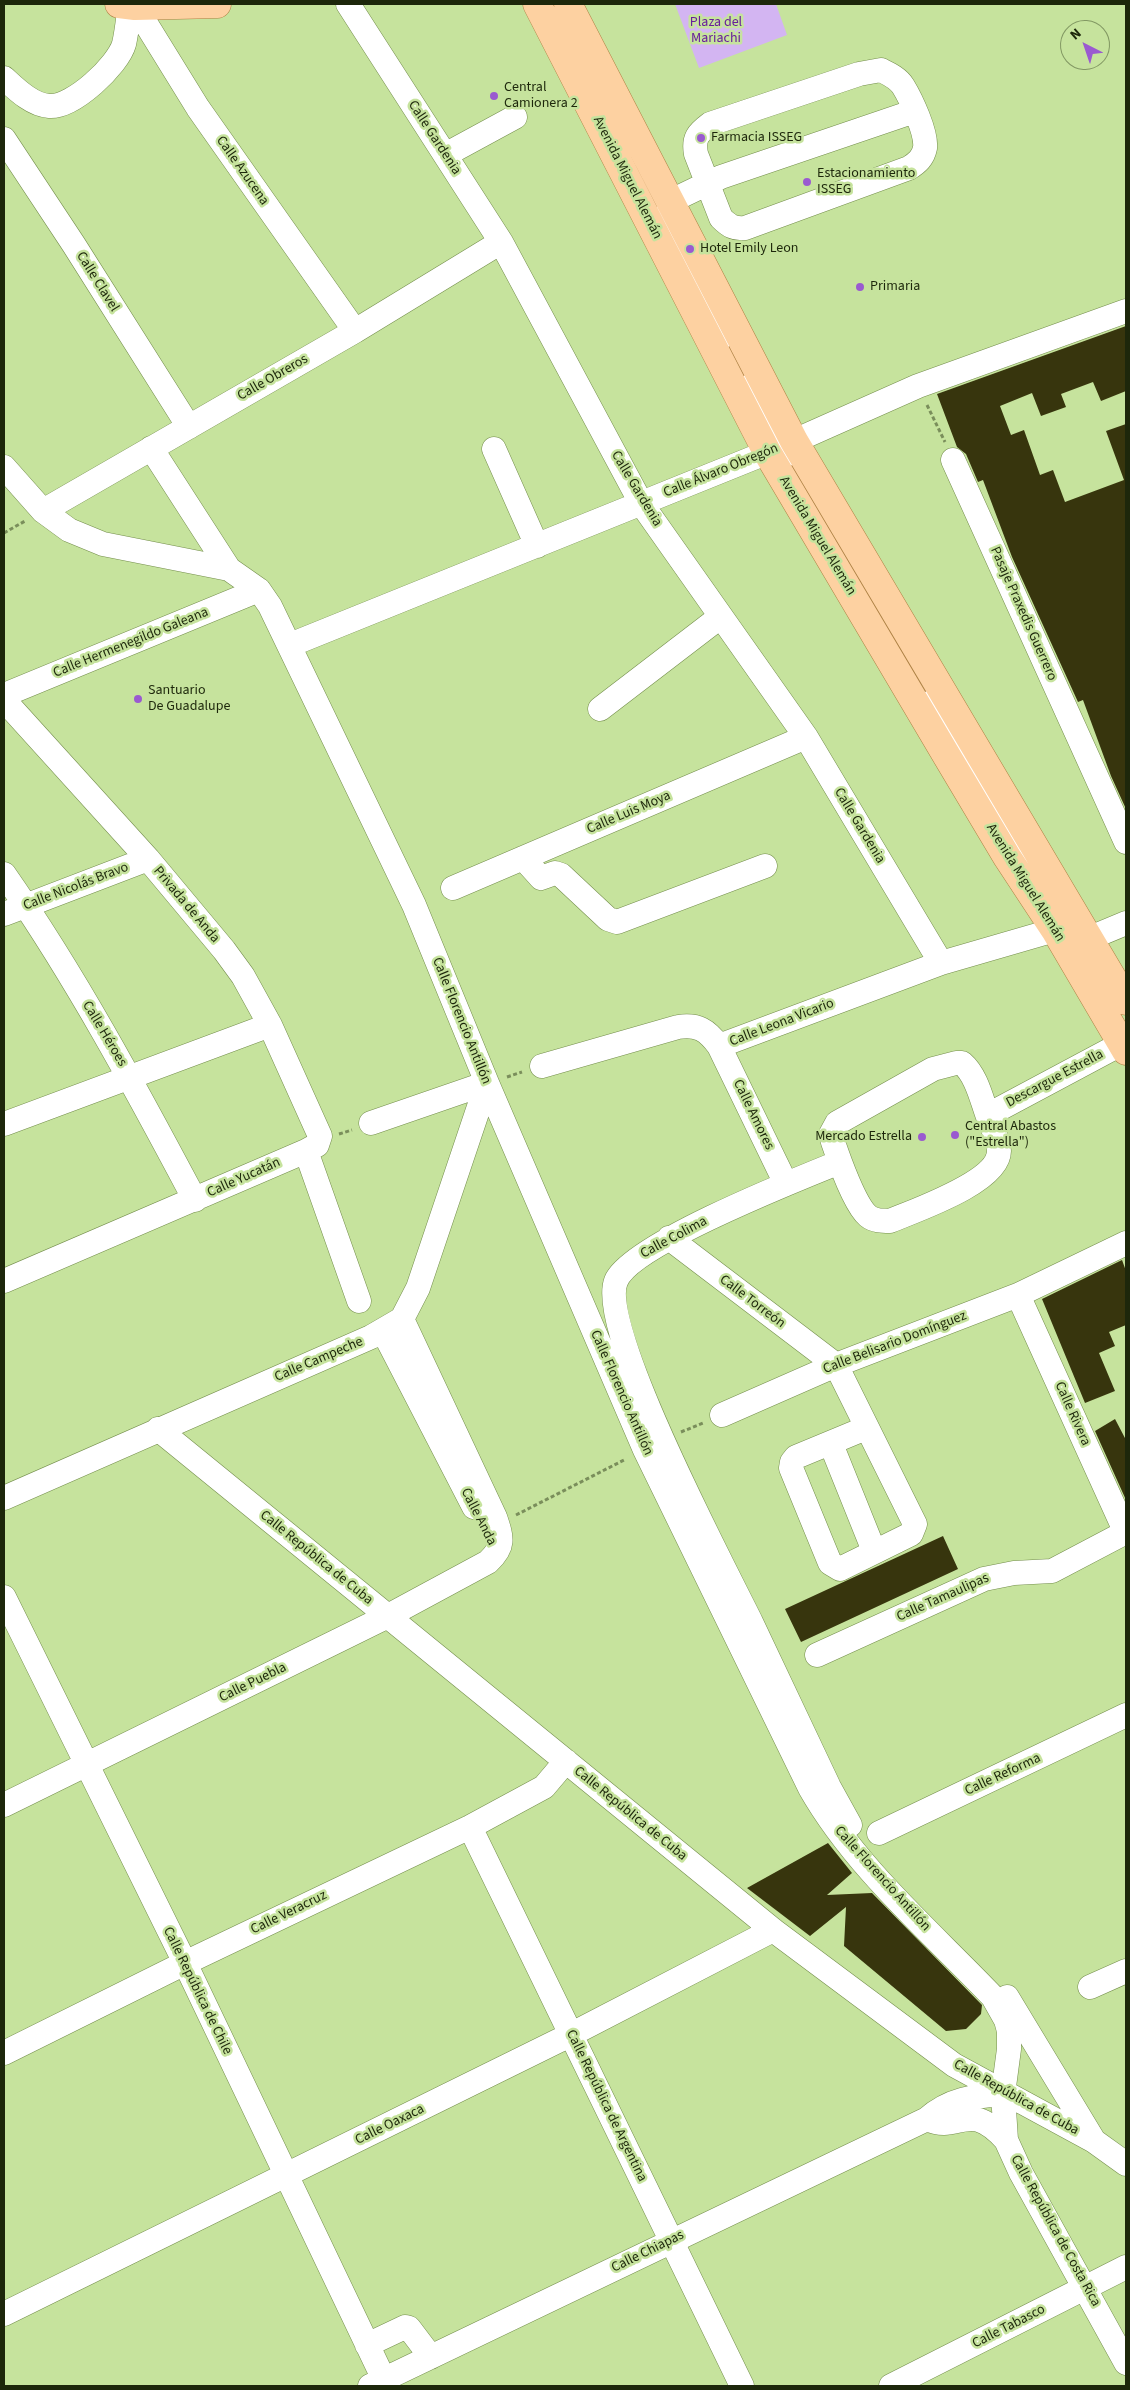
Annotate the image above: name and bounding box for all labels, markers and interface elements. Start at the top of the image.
park label: Plaza del Mariachi [690,15,742,48]
north arrow [1060,20,1110,70]
text: N [1066,24,1086,45]
place label: Central Camionera 2 [504,80,578,112]
marker: Central Camionera 2 [488,90,500,102]
street label: Calle Gardenia [404,98,464,178]
street label: Avenida Miguel Alemán [589,114,665,242]
place label: Farmacia ISSEG [711,130,802,146]
marker: Farmacia ISSEG [695,132,707,144]
street label: Calle Azucena [212,133,272,209]
place label: Estacionamiento ISSEG [817,166,915,198]
marker: Estacionamiento ISSEG [801,176,813,188]
place label: Hotel Emily Leon [700,241,798,257]
marker: Hotel Emily Leon [684,243,696,255]
street label: Calle Clavel [72,249,122,315]
place label: Primaria [870,279,920,295]
marker: Primaria [854,281,866,293]
street label: Calle Obreros [235,351,311,405]
street label: Calle Álvaro Obregón [661,440,781,502]
street label: Calle Gardenia [607,448,665,530]
street label: Avenida Miguel Alemán [775,474,859,598]
street label: Pasaje Praxedis Guerrero [986,544,1060,684]
street label: Calle Hermenegildo Galeana [51,604,211,682]
place label: Santuario De Guadalupe [148,683,230,716]
marker: Santuario De Guadalupe [132,693,144,705]
street label: Calle Gardenia [830,785,888,867]
street label: Calle Luis Moya [585,788,673,838]
street label: Avenida Miguel Alemán [982,821,1068,945]
street label: Calle Nicolás Bravo [21,859,131,915]
street label: Privada de Anda [149,863,223,947]
street label: Calle Florencio Antillón [428,955,494,1087]
street label: Calle Leona Vicario [727,995,837,1051]
street label: Calle Héroes [78,998,130,1070]
street label: Descargue Estrella [1004,1046,1106,1112]
street label: Calle Amores [729,1077,777,1153]
place label: Central Abastos ("Estrella") [965,1119,1056,1152]
place label: Mercado Estrella [815,1129,912,1145]
marker: Central Abastos ("Estrella") [949,1129,961,1141]
marker: Mercado Estrella [916,1131,928,1143]
street label: Calle Yucatán [205,1154,283,1202]
street label: Calle Colima [638,1213,710,1263]
street label: Calle Torreón [716,1272,788,1332]
street label: Calle Belisario Domínguez [821,1308,969,1378]
street label: Calle Florencio Antillón [586,1328,656,1458]
street label: Calle Campeche [272,1334,366,1386]
street label: Calle Rivera [1050,1379,1094,1449]
street label: Calle Anda [456,1486,500,1548]
street label: Calle República de Cuba [256,1507,376,1609]
street label: Calle Tamaulipas [894,1570,992,1626]
street label: Calle Puebla [217,1659,289,1707]
street label: Calle Reforma [962,1750,1044,1800]
street label: Calle República de Cuba [570,1763,690,1865]
street label: Calle Florencio Antillón [830,1823,934,1935]
street label: Calle Veracruz [248,1887,330,1939]
street label: Calle República de Chile [159,1924,235,2058]
street label: Calle República de Argentina [562,2027,650,2185]
street label: Calle República de Cuba [950,2057,1082,2139]
street label: Calle Oaxaca [353,2101,427,2149]
street label: Calle República de Costa Rica [1006,2152,1104,2310]
street label: Calle Chiapas [609,2227,687,2277]
street label: Calle Tabasco [970,2301,1048,2353]

